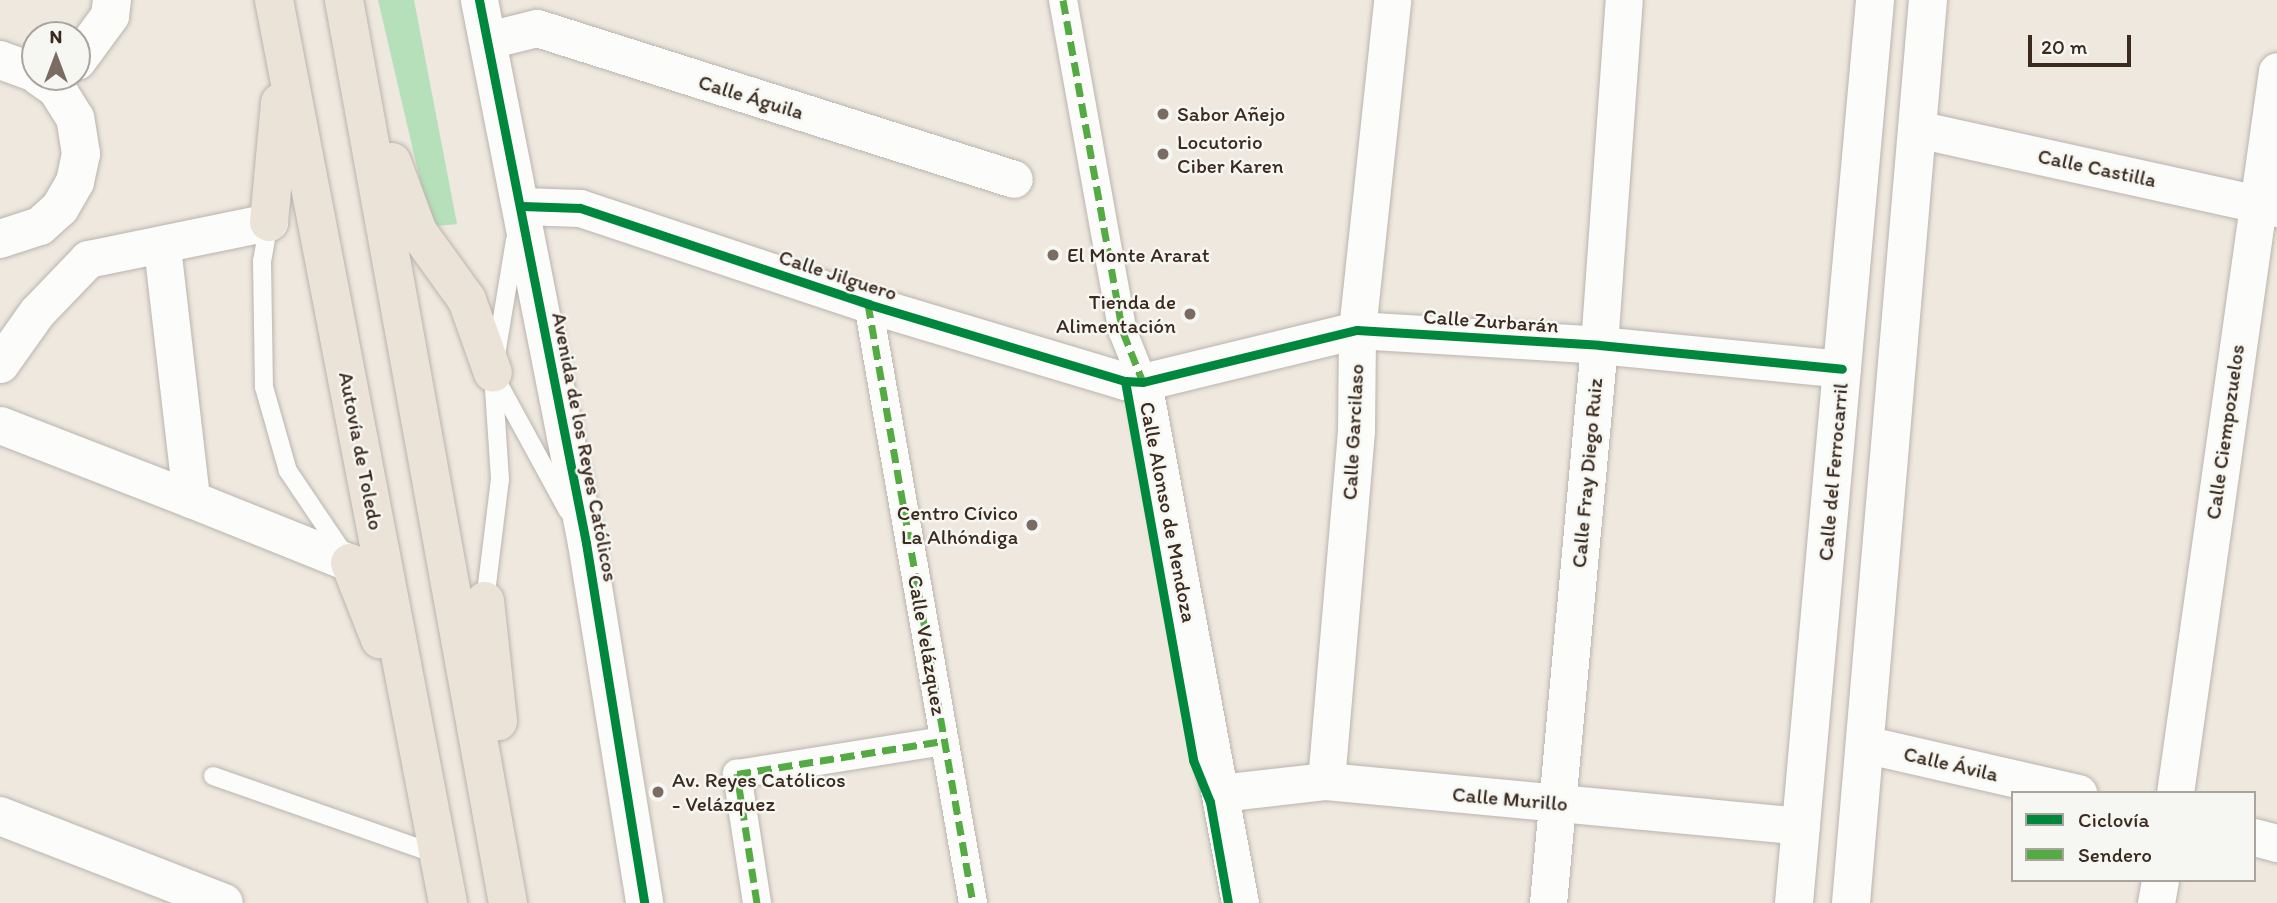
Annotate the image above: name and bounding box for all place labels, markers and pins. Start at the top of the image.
place label: Sabor Añejo [1177,101,1285,127]
marker: Sabor Añejo [1155,106,1171,122]
place label: Locutorio Ciber Karen [1177,129,1283,179]
marker: Locutorio Ciber Karen [1155,146,1171,162]
place label: El Monte Ararat [1067,242,1210,268]
marker: El Monte Ararat [1045,247,1061,263]
place label: Tienda de Alimentación [1056,289,1176,339]
marker: Tienda de Alimentación [1182,306,1198,322]
place label: Centro Cívico La Alhóndiga [897,500,1018,550]
marker: Centro Cívico La Alhóndiga [1024,517,1040,533]
place label: Av. Reyes Católicos - Velázquez [672,767,845,817]
marker: Av. Reyes Católicos - Velázquez [650,784,666,800]

